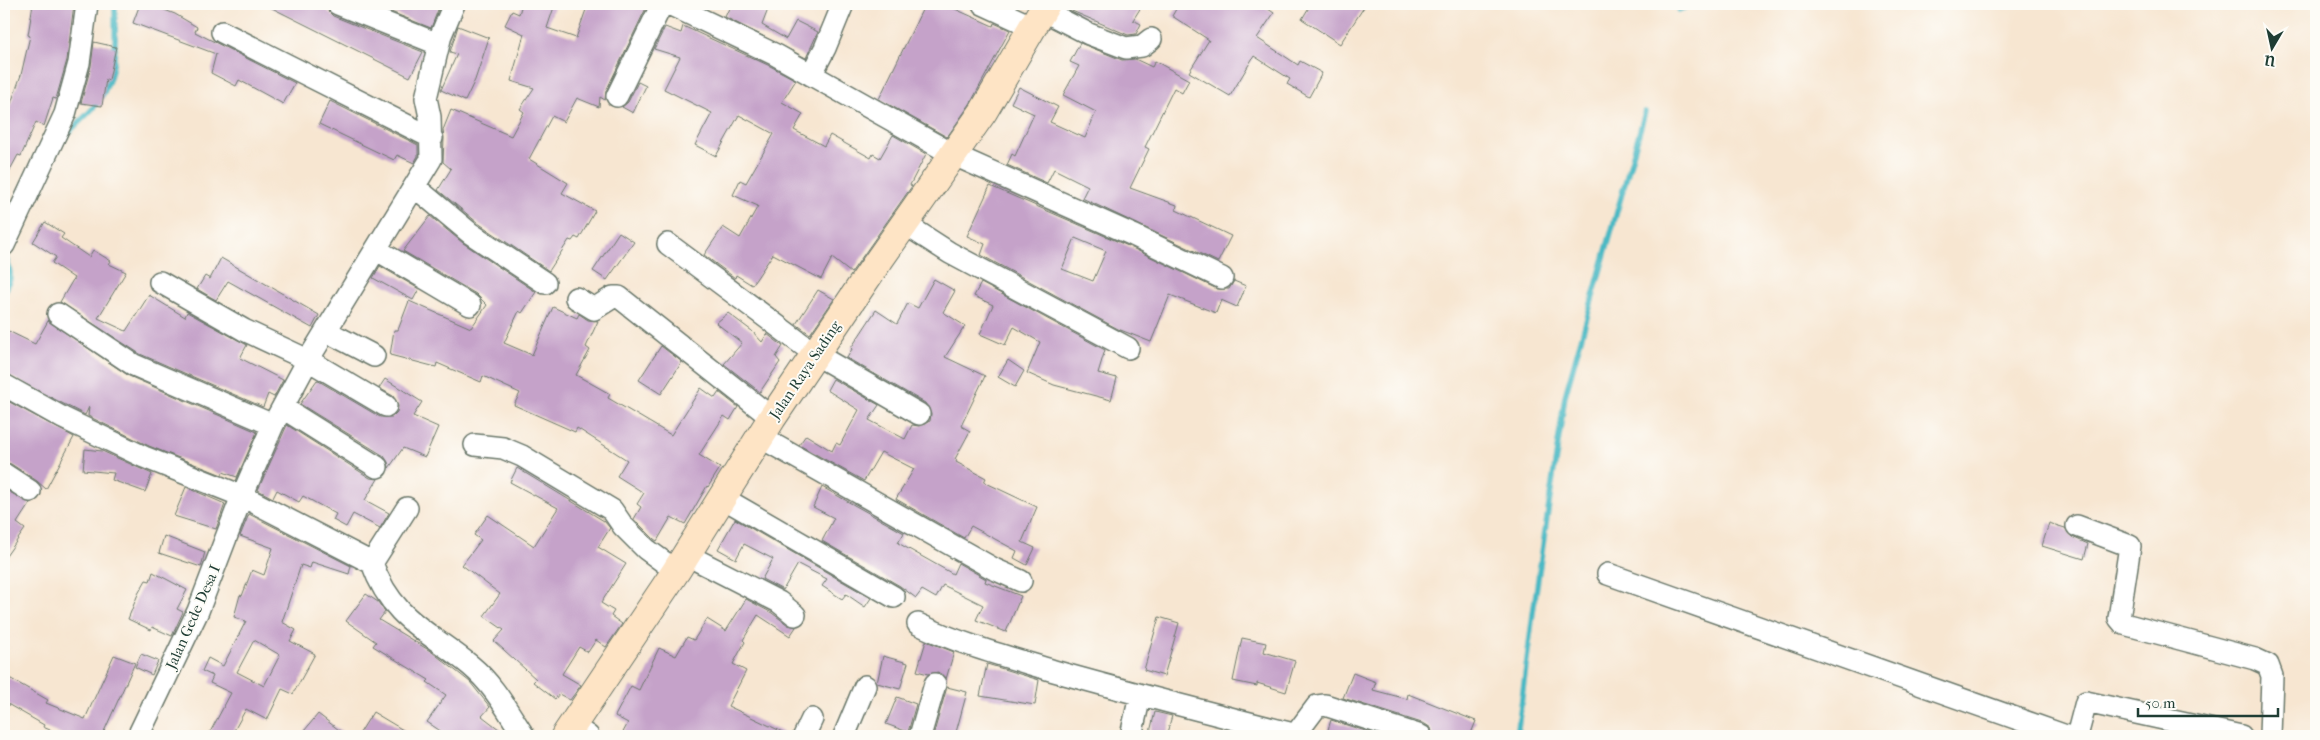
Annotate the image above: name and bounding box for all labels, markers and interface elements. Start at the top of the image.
north arrow [2248,22,2298,72]
text: U [2263,51,2278,70]
street label: Jalan Raya Sading [765,316,845,424]
street label: Jalan Gede Desa I [161,562,224,673]
scale bar [2138,685,2278,717]
text: 50 m [2145,694,2176,712]

